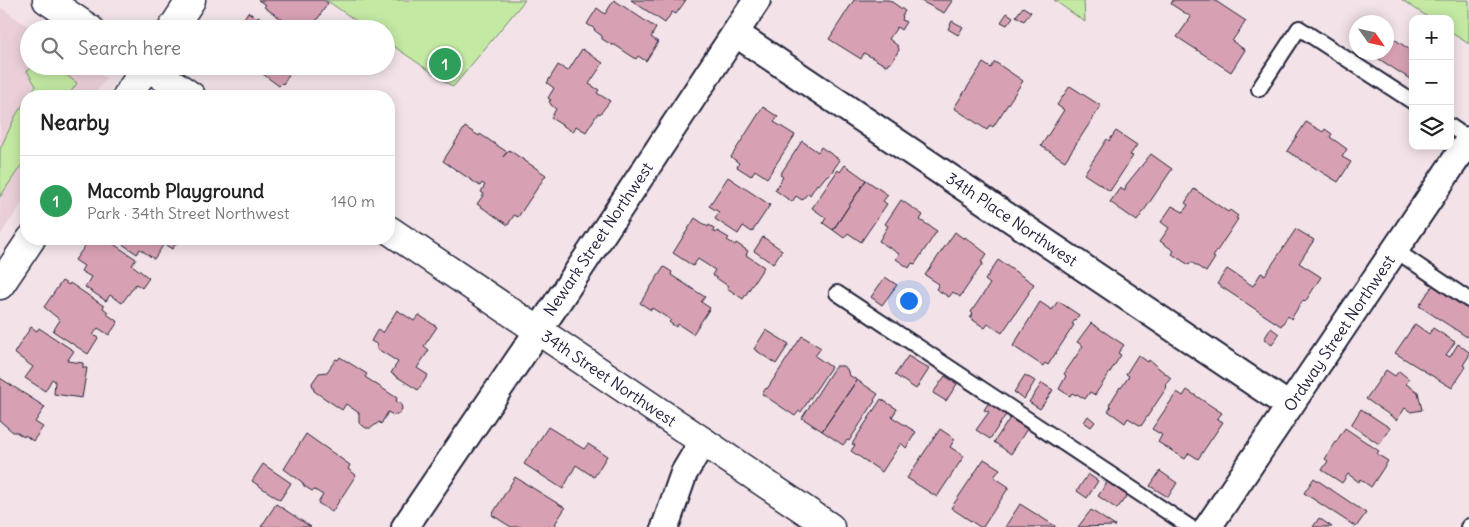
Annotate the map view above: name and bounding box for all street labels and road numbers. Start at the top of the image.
street label: Newark Street Northwest [539,158,657,320]
street label: 34th Place Northwest [943,168,1082,271]
street label: Ordway Street Northwest [1279,251,1399,415]
street label: 34th Street Northwest [538,326,681,431]

